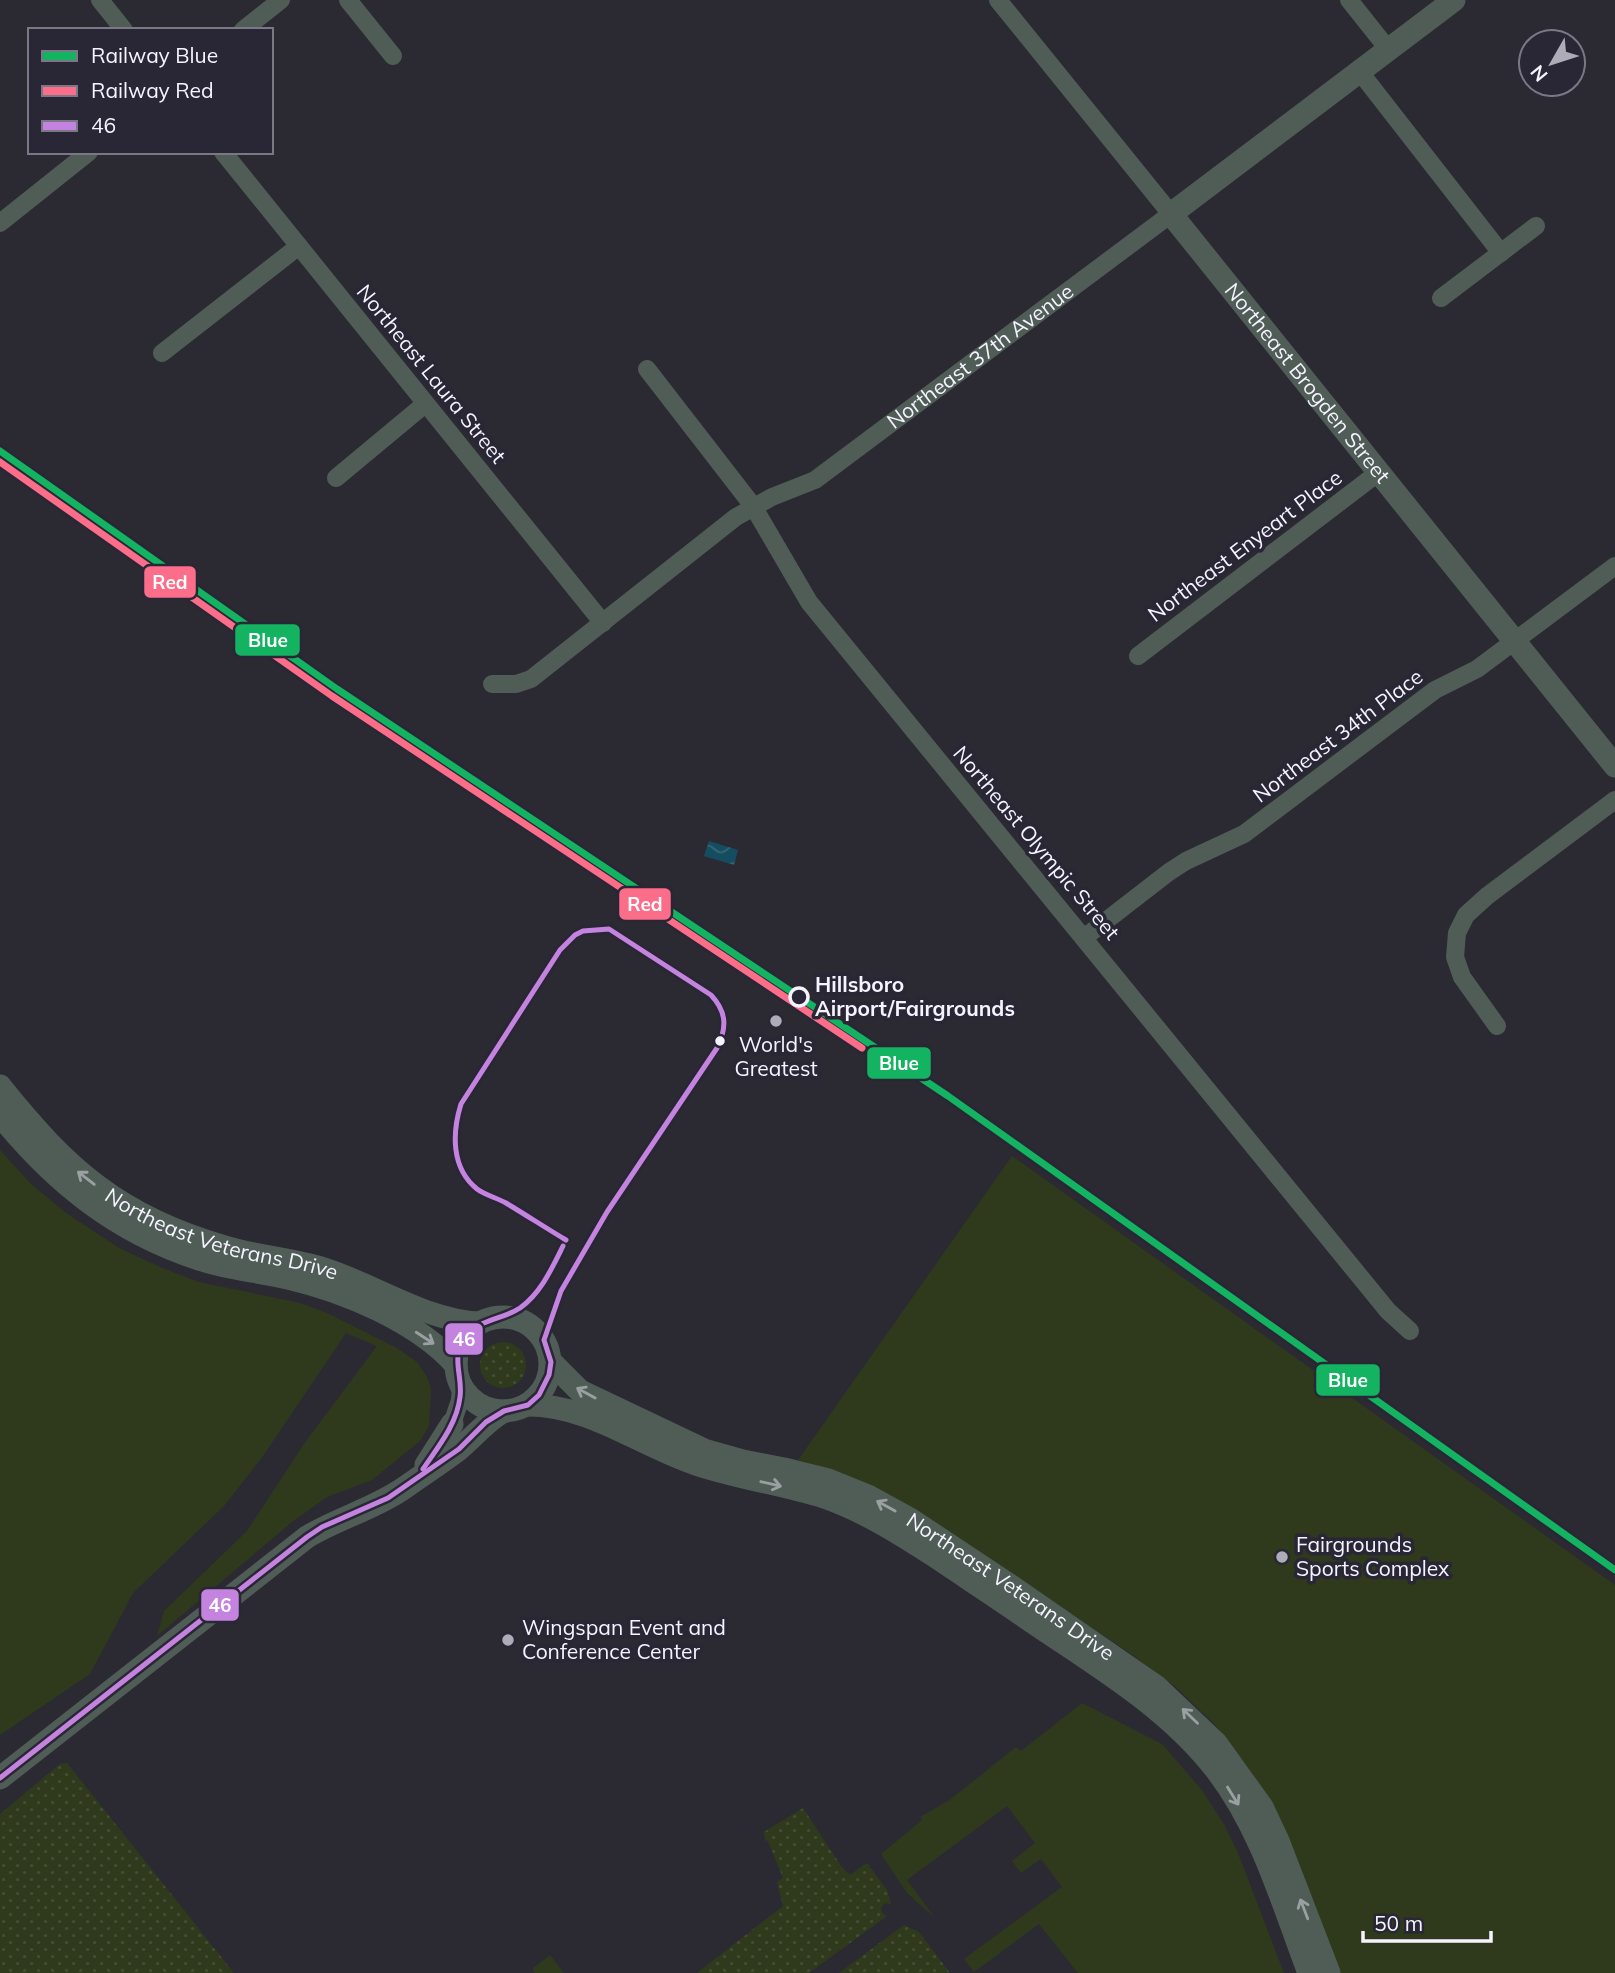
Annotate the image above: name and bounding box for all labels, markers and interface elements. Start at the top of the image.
legend [28,28,273,154]
north arrow [1517,28,1587,98]
text: Railway Blue [91,42,218,68]
text: N [1525,61,1553,87]
text: Railway Red [91,77,214,103]
text: 46 [91,112,116,138]
street label: Northeast 37th Avenue [881,277,1078,434]
street label: Northeast Brogden Street [1220,277,1396,488]
street label: Northeast Laura Street [352,279,512,468]
street label: Northeast Enyeart Place [1142,464,1347,627]
line badge: Red [143,565,197,599]
text: Red [152,570,188,594]
line badge: Blue [234,623,301,657]
text: Blue [248,628,288,652]
street label: Northeast 34th Place [1247,663,1427,808]
street label: Northeast Olympic Street [948,740,1125,945]
line badge: Red [618,887,672,921]
text: Red [627,892,663,916]
place label: Hillsboro Airport/Fairgrounds [815,971,1015,1021]
marker: Hillsboro Airport/Fairgrounds [789,987,809,1007]
marker: World's Greatest [768,1013,784,1029]
place label: World's Greatest [734,1031,818,1081]
unlabelled marker [713,1034,727,1048]
line badge: Blue [866,1046,932,1080]
text: Blue [879,1051,919,1075]
one-way arrow [77,1170,95,1185]
street label: Northeast Veterans Drive [101,1182,342,1285]
line badge: 46 [444,1322,484,1356]
text: 46 [453,1327,475,1351]
one-way arrow [415,1332,435,1346]
line badge: Blue [1315,1363,1381,1397]
text: Blue [1328,1368,1368,1392]
one-way arrow [576,1386,597,1399]
one-way arrow [760,1479,782,1492]
one-way arrow [876,1499,897,1512]
street label: Northeast Veterans Drive [902,1506,1120,1666]
place label: Fairgrounds Sports Complex [1296,1531,1449,1581]
marker: Fairgrounds Sports Complex [1274,1549,1290,1565]
line badge: 46 [200,1588,240,1622]
text: 46 [209,1593,231,1617]
place label: Wingspan Event and Conference Center [522,1614,726,1664]
marker: Wingspan Event and Conference Center [500,1632,516,1648]
one-way arrow [1181,1707,1198,1724]
one-way arrow [1226,1786,1241,1805]
one-way arrow [1297,1899,1309,1921]
scale bar [1363,1899,1491,1943]
text: 50 m [1374,1910,1423,1936]

